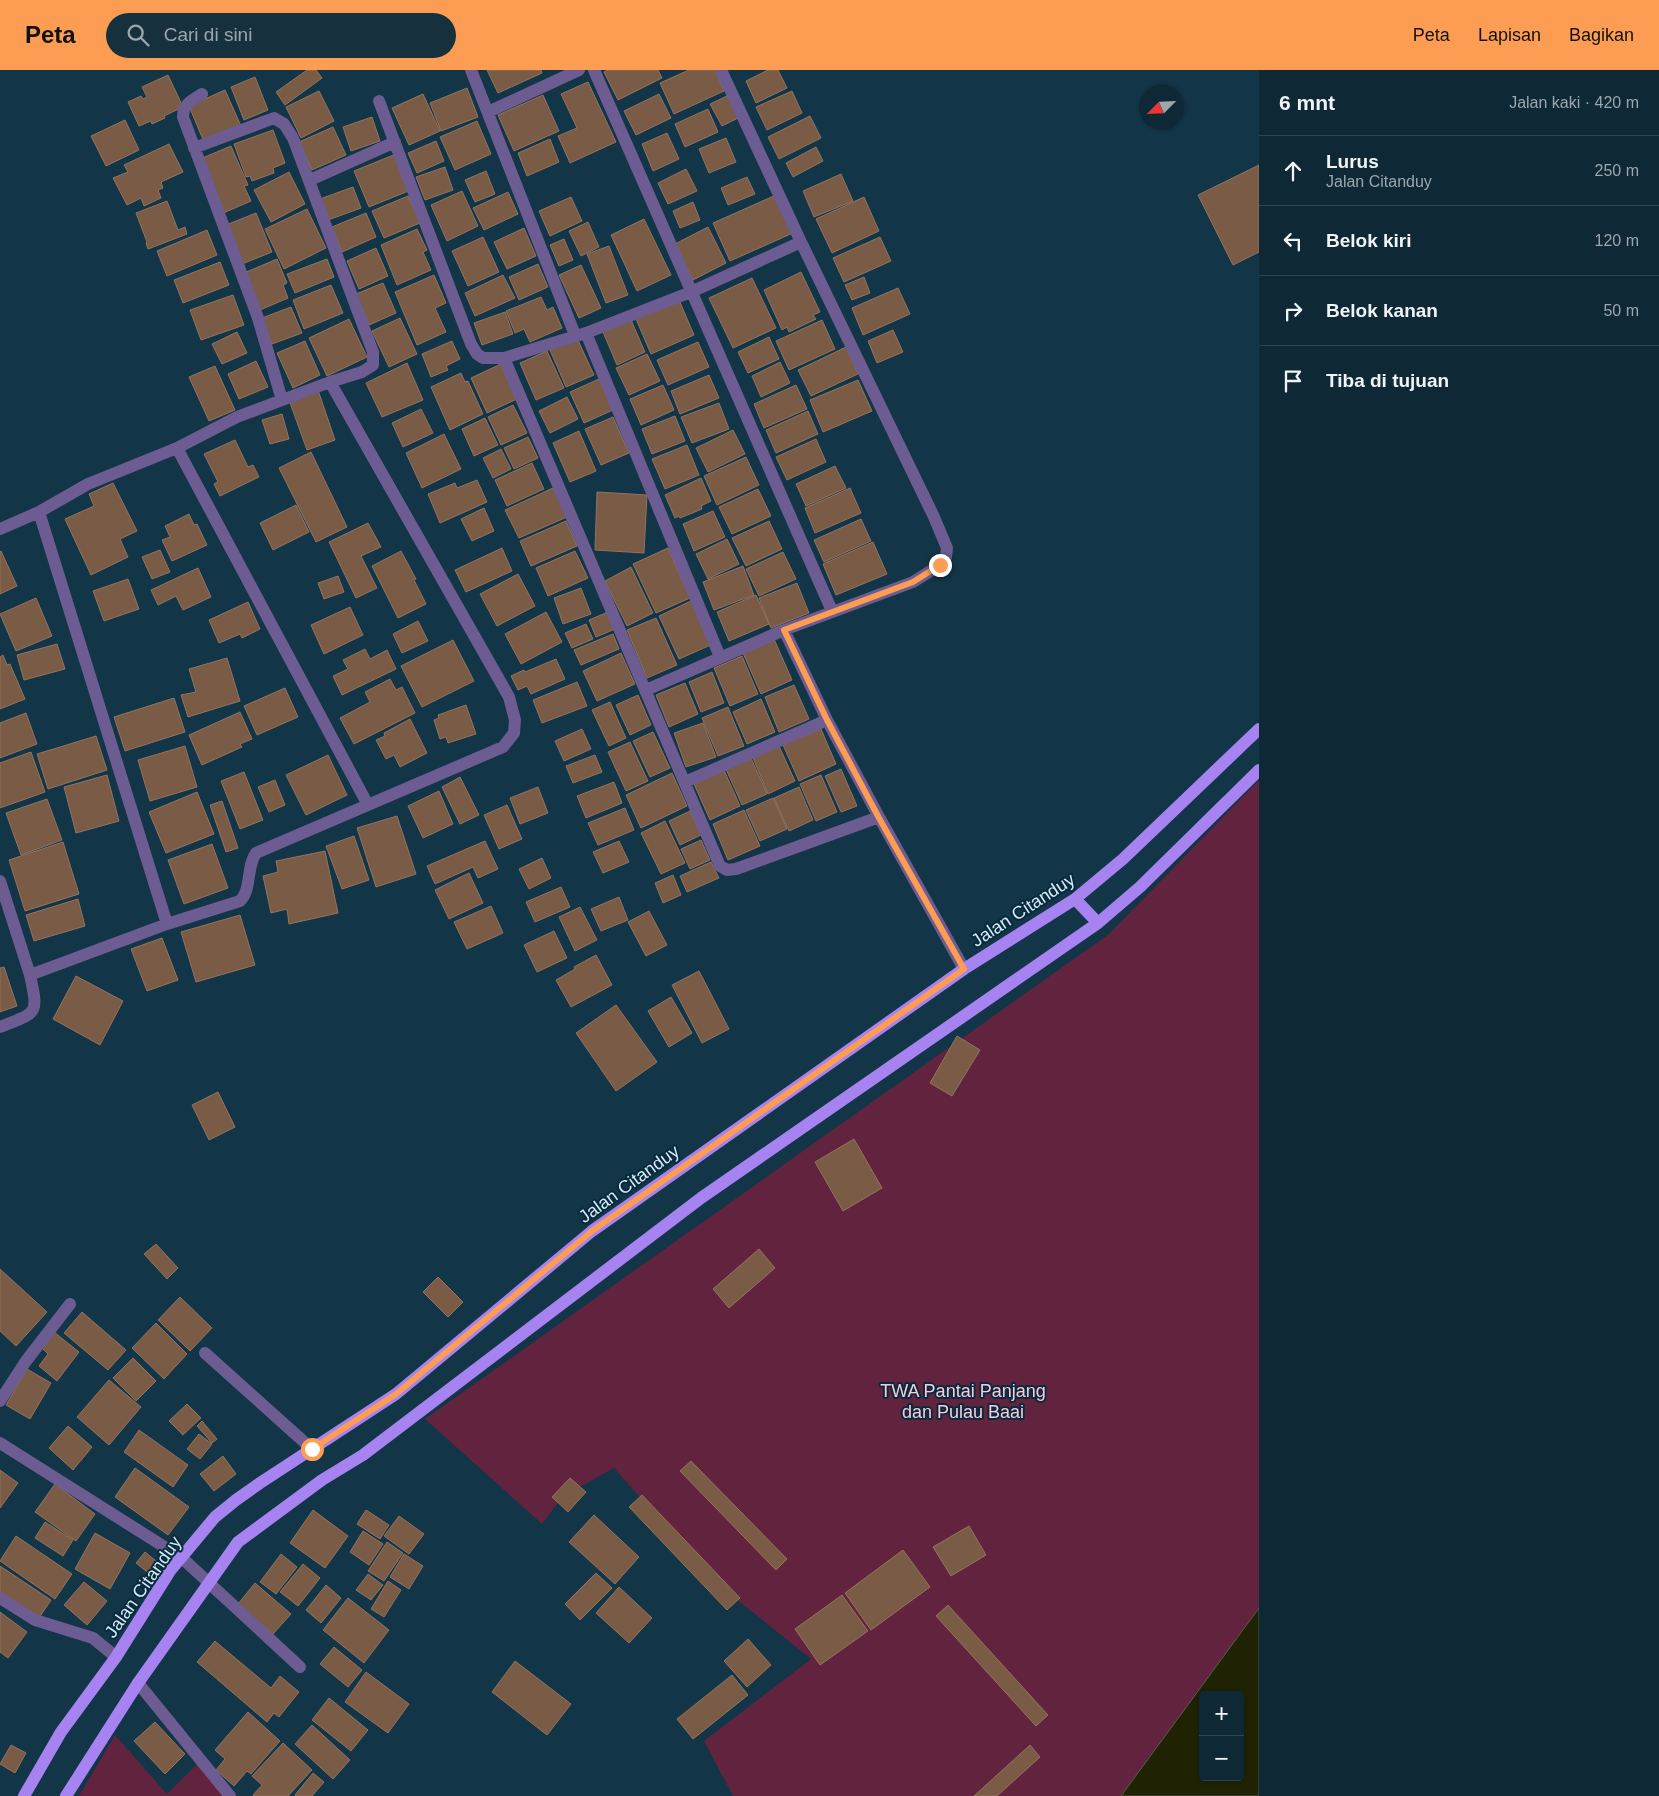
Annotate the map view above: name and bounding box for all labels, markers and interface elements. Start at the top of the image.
search box [106,13,456,58]
text: Peta [25,21,76,48]
icon: search [124,21,152,49]
text: Cari di sini [164,24,252,45]
text: Peta [1413,25,1450,45]
text: Lapisan [1478,25,1541,45]
text: Bagikan [1569,25,1634,45]
north arrow [1139,85,1184,130]
text: 6 mnt [1279,91,1335,114]
text: Jalan kaki · 420 m [1509,94,1639,111]
text: Lurus [1326,151,1379,172]
icon: ahead [1279,157,1307,185]
text: 250 m [1595,162,1639,179]
text: Jalan Citanduy [1326,173,1432,190]
icon: left [1279,227,1307,255]
text: Belok kiri [1326,230,1412,251]
text: 120 m [1595,232,1639,249]
icon: right [1279,297,1307,325]
text: Belok kanan [1326,300,1438,321]
text: 50 m [1603,302,1639,319]
icon: arrive [1279,367,1307,395]
text: Tiba di tujuan [1326,370,1449,391]
route end [929,554,952,577]
street label: Jalan Citanduy [968,869,1078,951]
street label: Jalan Citanduy [575,1141,683,1227]
park label: TWA Pantai Panjang dan Pulau Baai [880,1381,1046,1422]
route start [301,1438,324,1461]
street label: Jalan Citanduy [101,1532,185,1642]
map controls [1199,1691,1244,1781]
button: + [1199,1691,1244,1736]
button: − [1199,1736,1244,1781]

